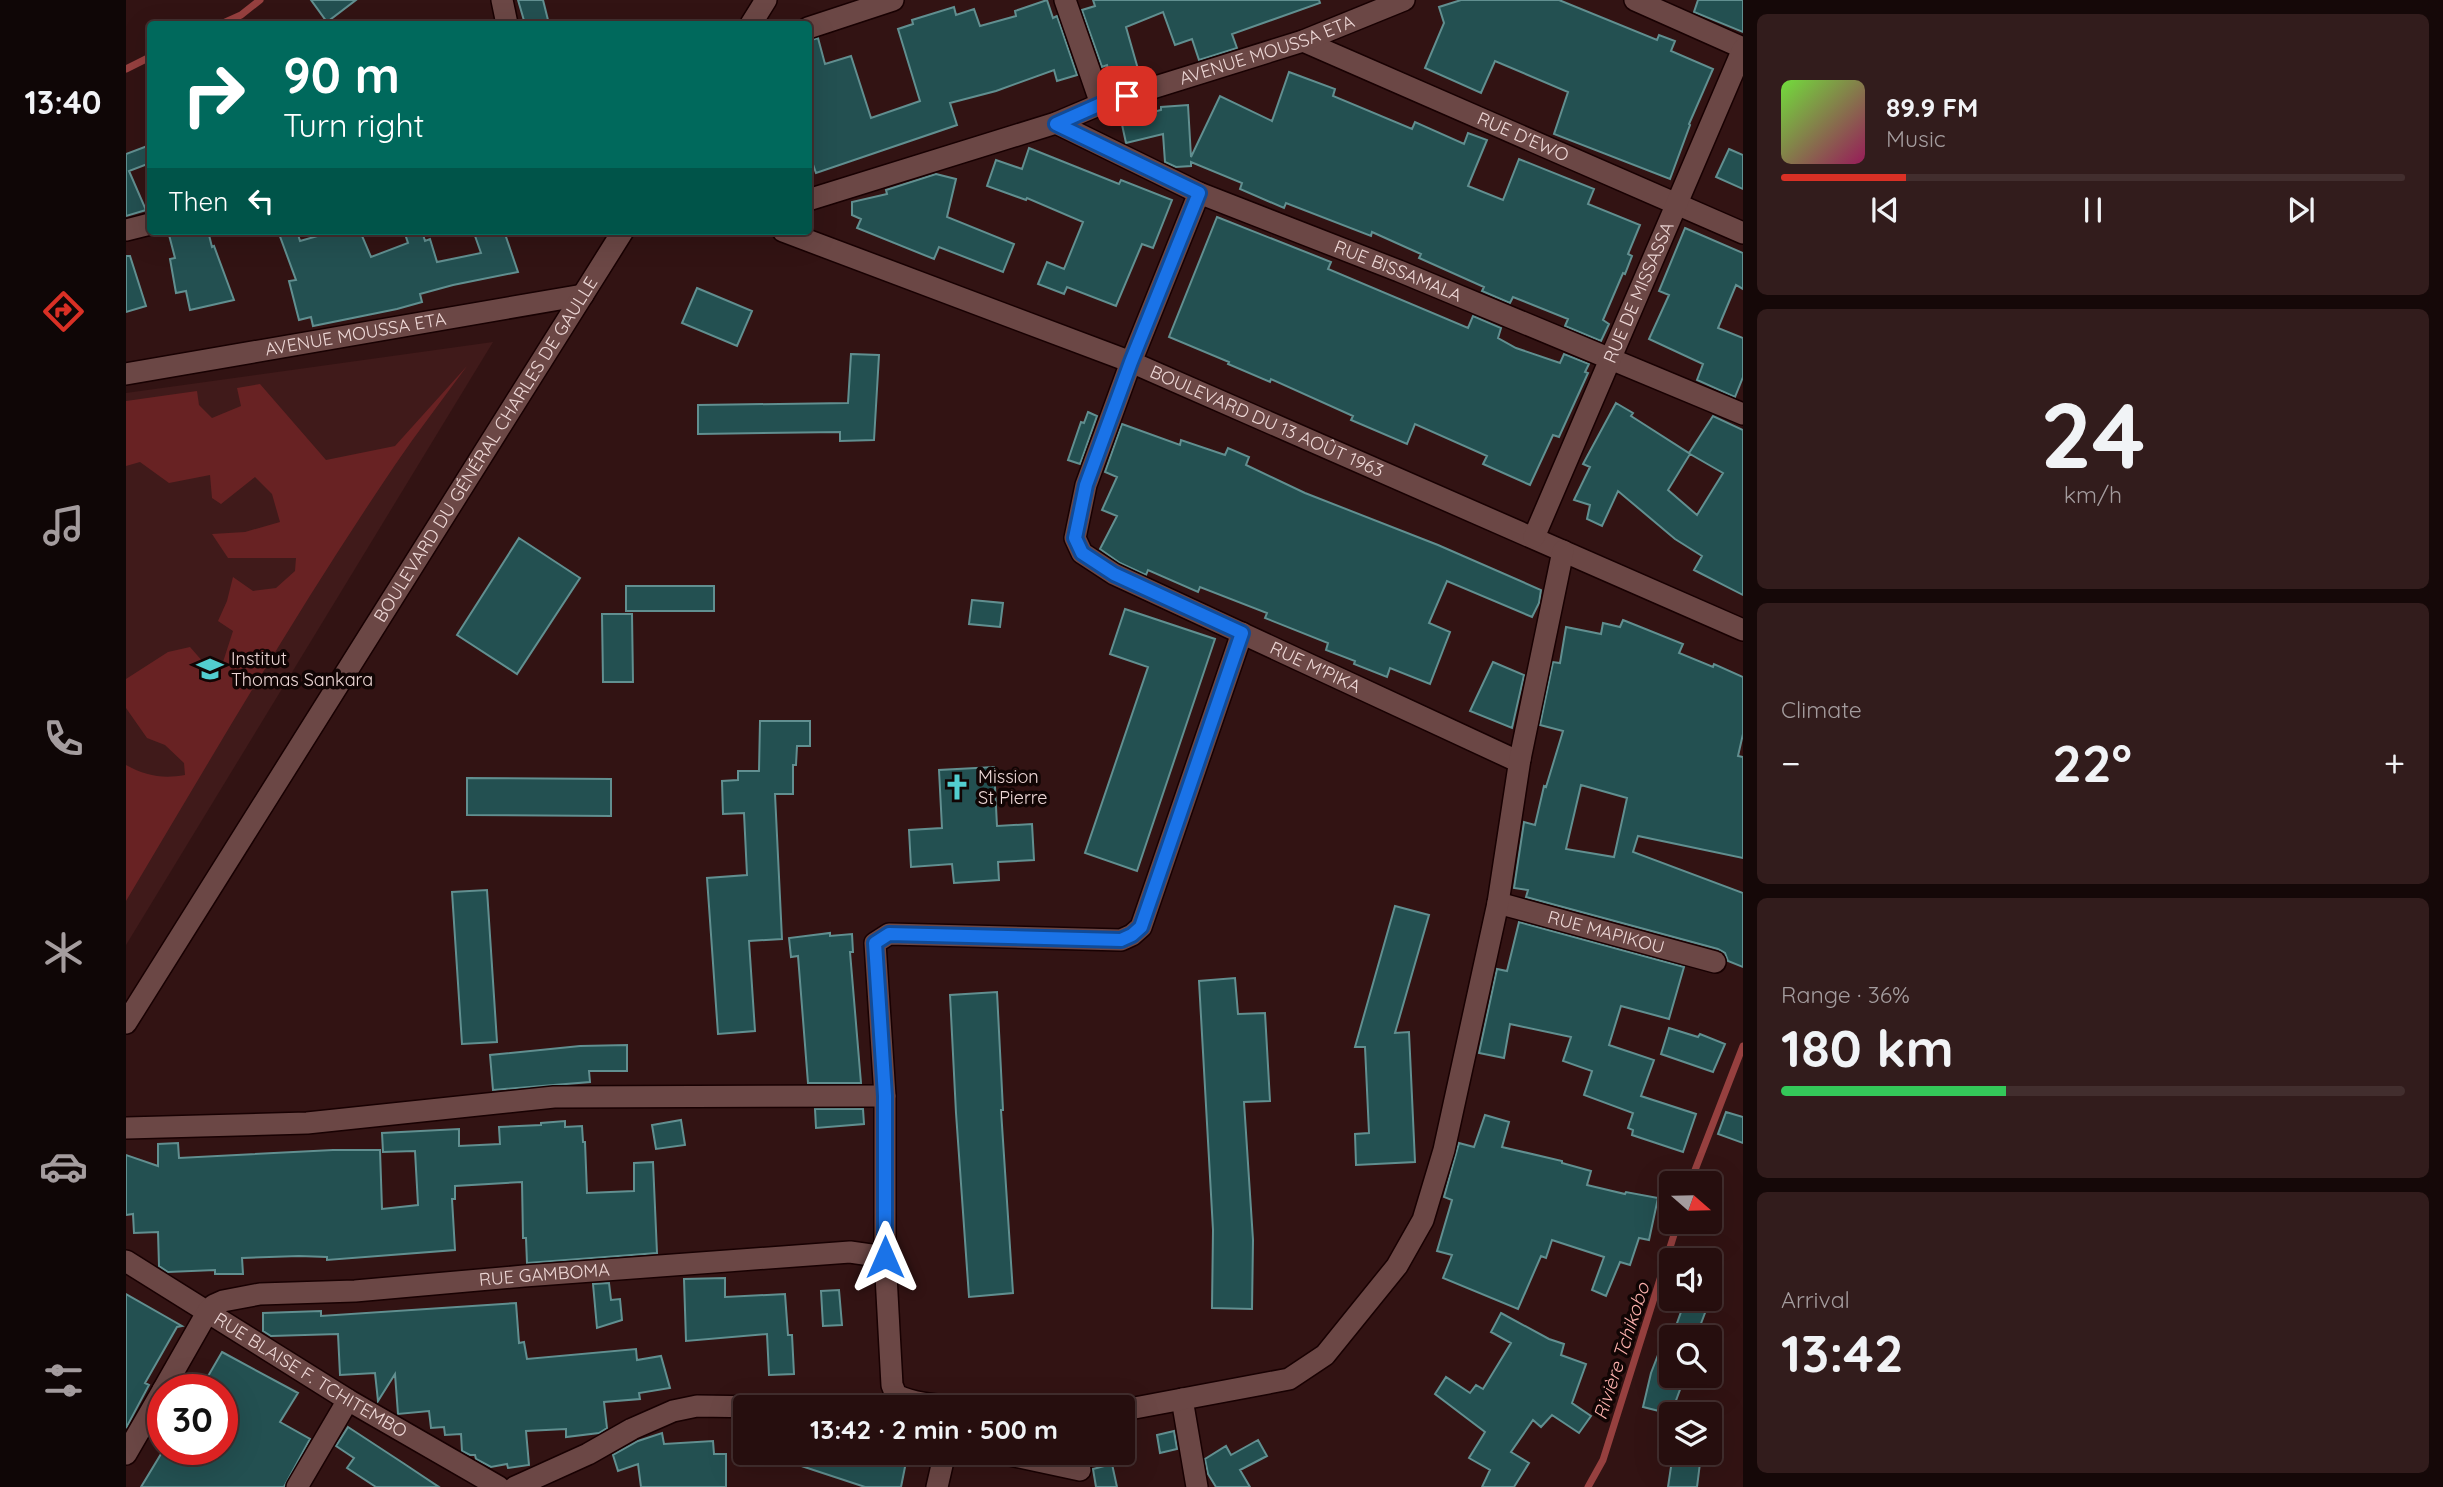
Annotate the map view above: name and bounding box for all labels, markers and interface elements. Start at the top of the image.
street label: AVENUE MOUSSA ETA [1176,9,1358,90]
text: 90 m [283,44,400,105]
icon: right [168,49,259,140]
pin [1097,66,1157,126]
icon: arrive [1108,77,1146,115]
text: 13:40 [25,82,101,122]
text: 89.9 FM [1886,91,1978,124]
text: Turn right [283,105,424,145]
street label: RUE D'EWO [1474,106,1573,167]
text: Music [1886,124,1946,153]
icon: left [242,182,280,220]
text: Then [168,185,228,218]
icon: previous [1866,191,1904,229]
icon: pause [2074,191,2112,229]
icon: next [2282,191,2320,229]
street label: RUE DE MISSASSA [1598,218,1679,366]
street label: RUE BISSAMALA [1331,235,1466,307]
street label: BOULEVARD DU GÉNÉRAL CHARLES DE GAULLE [368,272,602,626]
icon: directions [39,287,88,336]
street label: AVENUE MOUSSA ETA [263,307,448,361]
street label: BOULEVARD DU 13 AOÛT 1963 [1147,360,1387,482]
text: 24 [2040,377,2146,491]
text: km/h [2064,480,2122,509]
icon: music [39,501,88,550]
street label: RUE M'PIKA [1266,636,1365,698]
place label: Institut Thomas Sankara [231,647,373,691]
school or university icon: Institut Thomas Sankara [195,654,225,684]
text: Climate [1781,695,1862,724]
icon: phone [39,714,88,763]
text: 22° [2052,730,2132,795]
text: − [1781,739,1801,787]
text: + [2384,739,2405,787]
place label: Mission St Pierre [978,765,1048,809]
church icon: Mission St Pierre [942,772,972,802]
street label: RUE MAPIKOU [1545,905,1667,959]
icon: climate [39,928,88,977]
text: Range · 36% [1781,980,1910,1009]
text: 180 km [1781,1015,1954,1080]
icon: car [39,1142,88,1191]
north arrow [1659,1171,1722,1234]
map controls [1659,1171,1722,1465]
position arrow [848,1220,922,1294]
button: sound [1659,1248,1722,1311]
street label: RUE GAMBOMA [478,1258,611,1291]
water label: Rivière Tchikobo [1588,1278,1655,1423]
text: Arrival [1781,1285,1850,1314]
street label: RUE BLAISE F. TCHITEMBO [210,1307,411,1443]
text: 13:42 [1781,1320,1904,1385]
button: search [1659,1325,1722,1388]
icon: filters [39,1356,88,1405]
speed limit sign: 30 [147,1374,238,1465]
button: layers [1659,1402,1722,1465]
text: 13:42 · 2 min · 500 m [810,1413,1058,1446]

